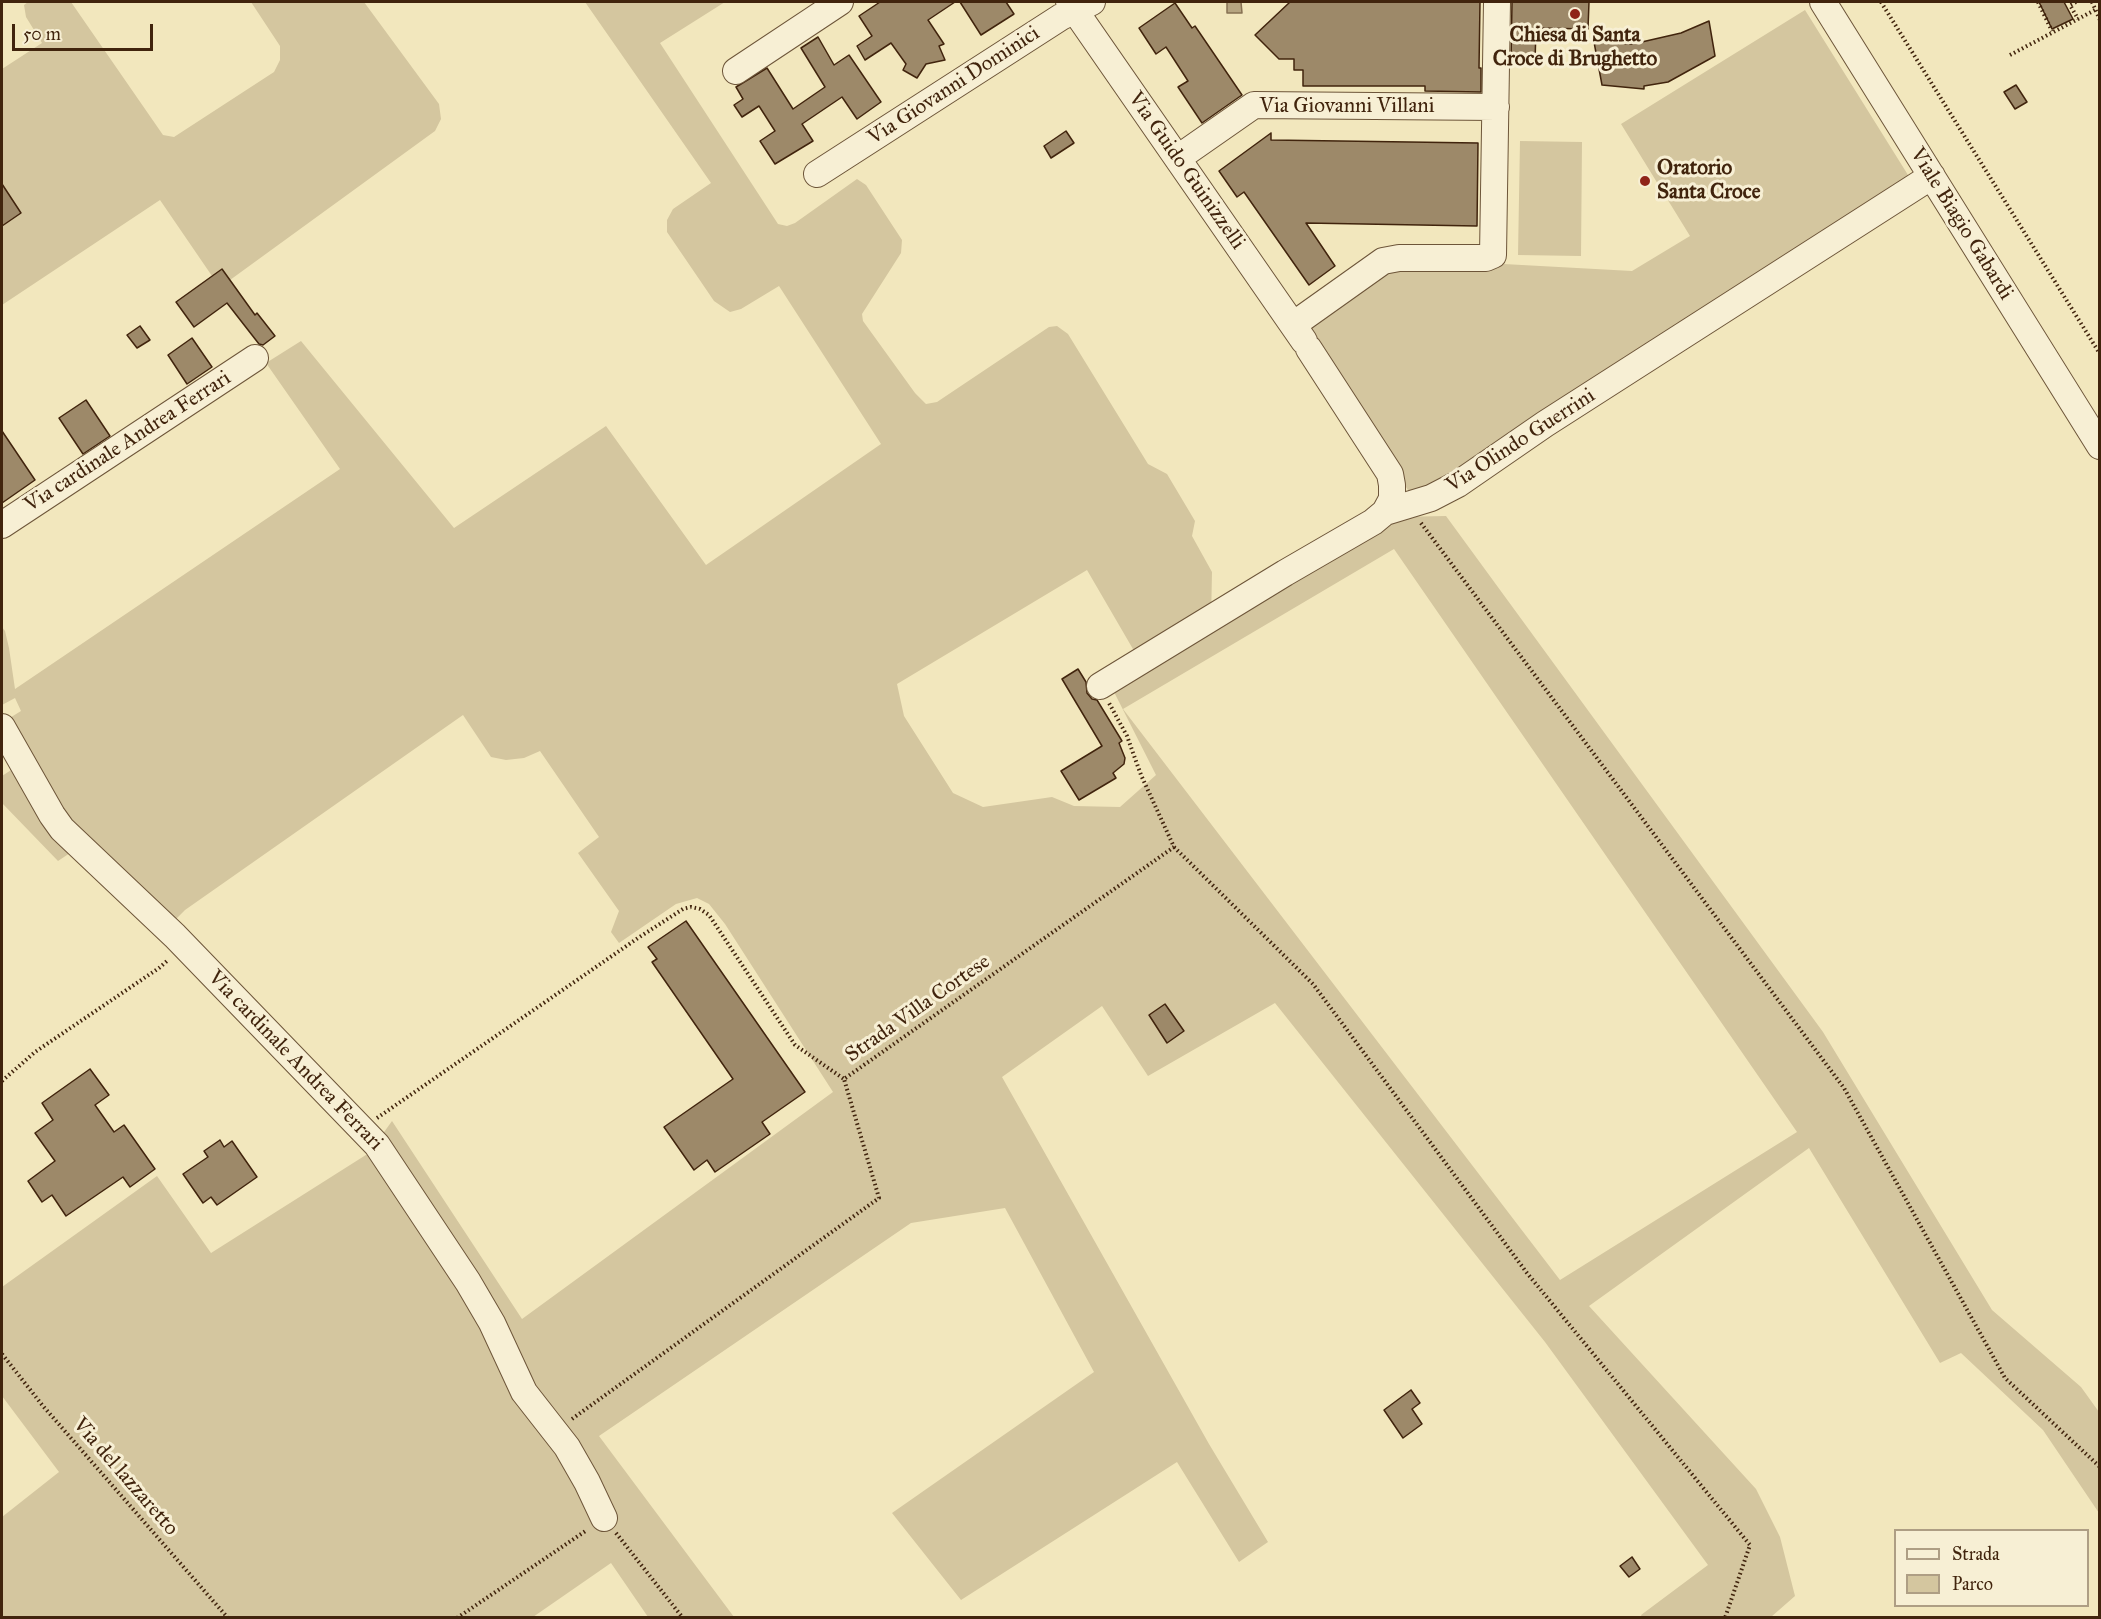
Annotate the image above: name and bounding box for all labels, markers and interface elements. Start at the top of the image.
marker: Chiesa di Santa Croce di Brughetto [1568,7,1582,21]
scale bar [15,12,156,50]
street label: Via Giovanni Dominici [863,21,1045,151]
text: 50 m [23,23,61,45]
place label: Chiesa di Santa Croce di Brughetto [1493,23,1657,73]
street label: Via Guido Guinizzelli [1122,87,1250,255]
street label: Via Giovanni Villani [1260,94,1434,120]
street label: Viale Biagio Gabardi [1904,143,2018,305]
place label: Oratorio Santa Croce [1657,156,1760,206]
marker: Oratorio Santa Croce [1638,174,1652,188]
street label: Via cardinale Andrea Ferrari [20,366,236,518]
street label: Via Olindo Guerrini [1442,384,1600,498]
street label: Strada Villa Cortese [841,950,995,1068]
street label: Via cardinale Andrea Ferrari [202,966,388,1156]
street label: Via del lazzaretto [67,1413,183,1541]
legend [1894,1529,2089,1607]
text: Strada [1952,1543,2000,1565]
text: Parco [1952,1573,1993,1595]

